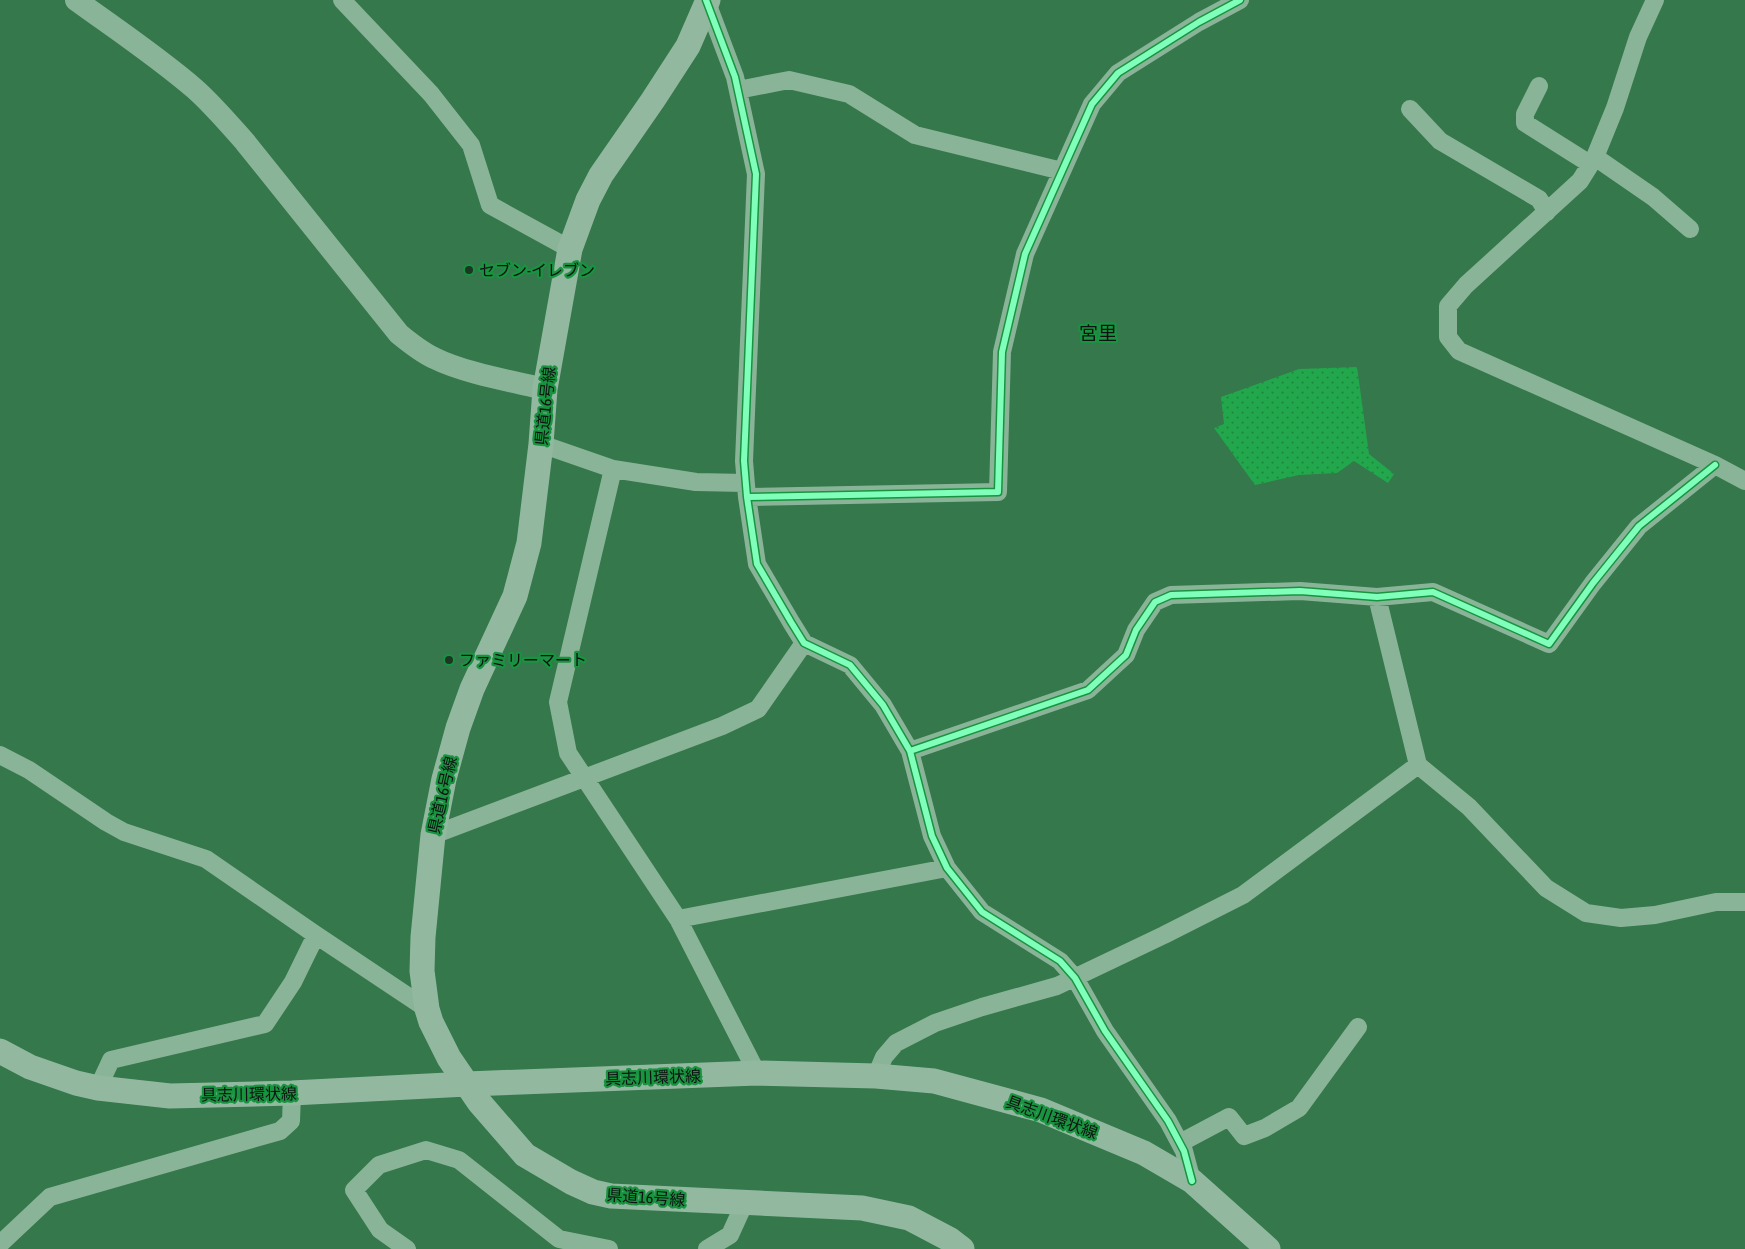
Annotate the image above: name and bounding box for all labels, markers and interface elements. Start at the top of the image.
place label: セブン-イレブン [479,261,595,279]
marker: セブン-イレブン [463,264,475,276]
district label: 宮里 [1079,322,1117,344]
street label: 県道16号線 [532,366,558,446]
place label: ファミリーマート [459,651,587,669]
marker: ファミリーマート [443,654,455,666]
street label: 県道16号線 [424,754,460,836]
street label: 具志川環状線 [605,1066,701,1088]
street label: 具志川環状線 [201,1084,297,1104]
street label: 具志川環状線 [1004,1092,1100,1142]
street label: 県道16号線 [606,1185,686,1209]

